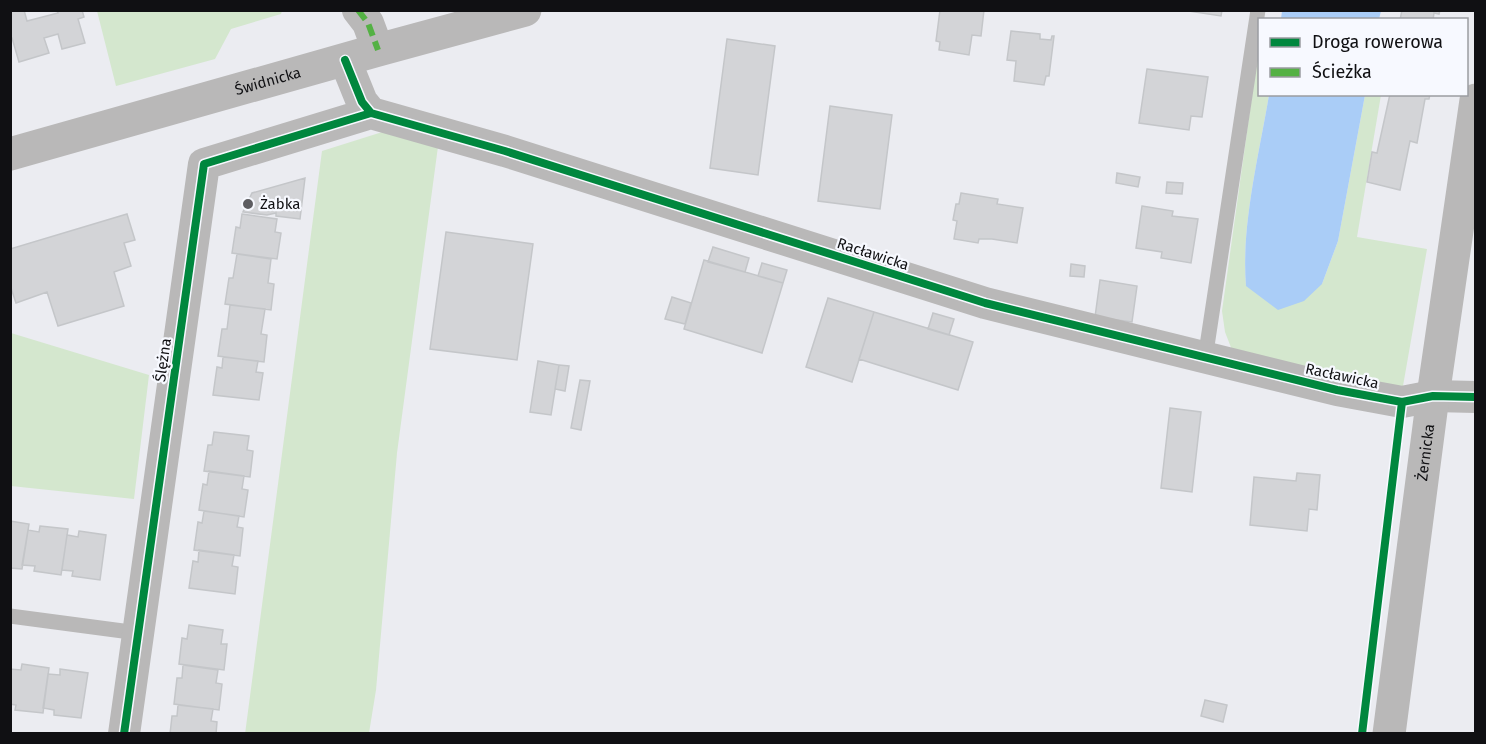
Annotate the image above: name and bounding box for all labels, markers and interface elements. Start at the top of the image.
legend [1258,18,1468,96]
text: Droga rowerowa [1312,31,1443,53]
text: Ścieżka [1312,61,1372,83]
street label: Świdnicka [233,63,303,99]
place label: Żabka [260,195,300,213]
marker: Żabka [241,197,255,211]
street label: Racławicka [835,234,911,274]
street label: Ślężna [151,337,175,383]
street label: Racławicka [1304,359,1380,393]
street label: Żernicka [1413,423,1438,482]

